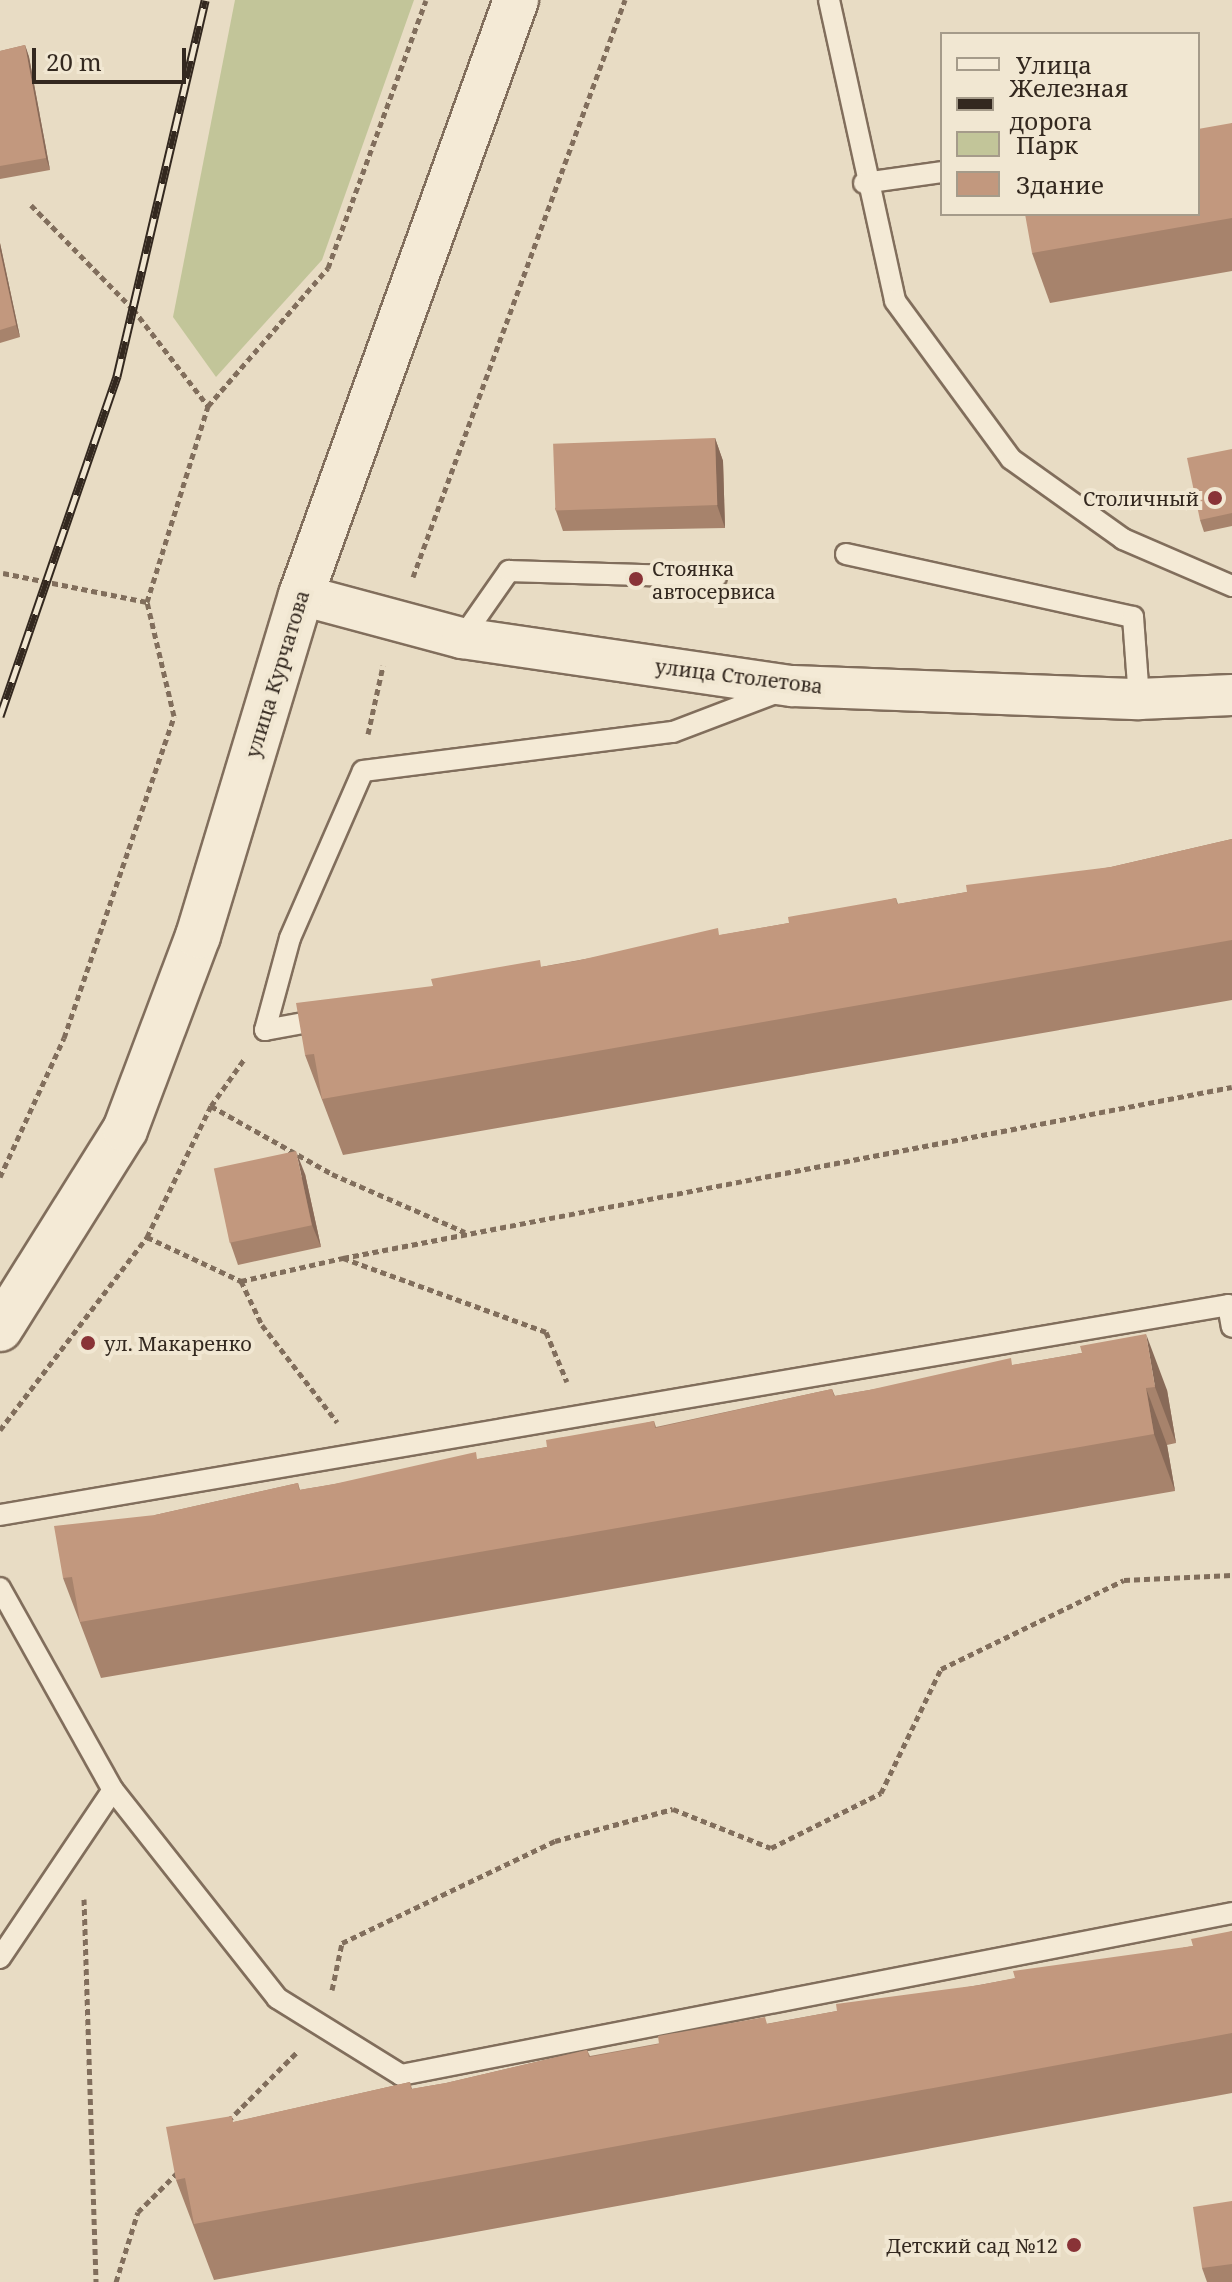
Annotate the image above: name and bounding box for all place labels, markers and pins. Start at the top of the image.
place label: Столичный [1083,486,1199,510]
marker: Столичный [1206,489,1224,507]
place label: Стоянка автосервиса [652,556,776,603]
marker: Стоянка автосервиса [627,570,645,588]
place label: ул. Макаренко [104,1331,252,1355]
marker: ул. Макаренко [79,1334,97,1352]
place label: Детский сад №12 [886,2233,1058,2257]
marker: Детский сад №12 [1065,2236,1083,2254]

